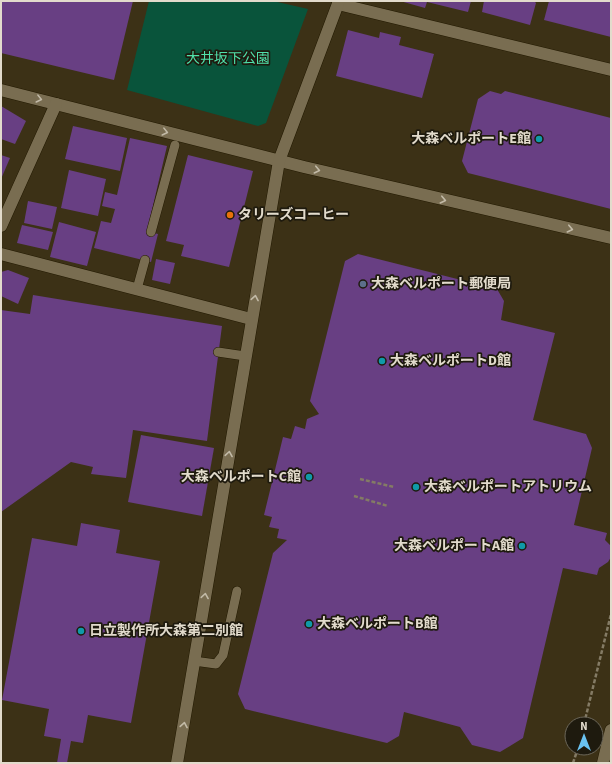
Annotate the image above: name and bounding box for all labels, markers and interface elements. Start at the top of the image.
park label: 大井坂下公園 [186,49,270,69]
one-way arrow [36,95,42,103]
one-way arrow [161,127,168,135]
place label: 大森ベルポートE館 [411,129,531,149]
marker: 大森ベルポートE館 [534,134,544,144]
one-way arrow [314,166,320,174]
one-way arrow [440,195,447,203]
place label: タリーズコーヒー [238,205,349,225]
marker: タリーズコーヒー [225,210,235,220]
one-way arrow [567,224,573,232]
place label: 大森ベルポート郵便局 [371,274,511,294]
marker: 大森ベルポート郵便局 [358,279,368,289]
one-way arrow [250,295,259,302]
place label: 大森ベルポートD館 [390,351,511,371]
marker: 大森ベルポートD館 [377,356,387,366]
one-way arrow [224,451,233,457]
place label: 大森ベルポートC館 [181,467,301,487]
marker: 大森ベルポートC館 [304,472,314,482]
place label: 大森ベルポートアトリウム [424,477,592,497]
marker: 大森ベルポートアトリウム [411,482,421,492]
place label: 大森ベルポートA館 [394,536,514,556]
marker: 大森ベルポートA館 [517,541,527,551]
one-way arrow [200,593,209,599]
place label: 大森ベルポートB館 [317,614,437,634]
marker: 大森ベルポートB館 [304,619,314,629]
place label: 日立製作所大森第二別館 [89,621,243,641]
marker: 日立製作所大森第二別館 [76,626,86,636]
north arrow [564,716,604,756]
text: N [580,719,588,734]
one-way arrow [179,721,188,728]

